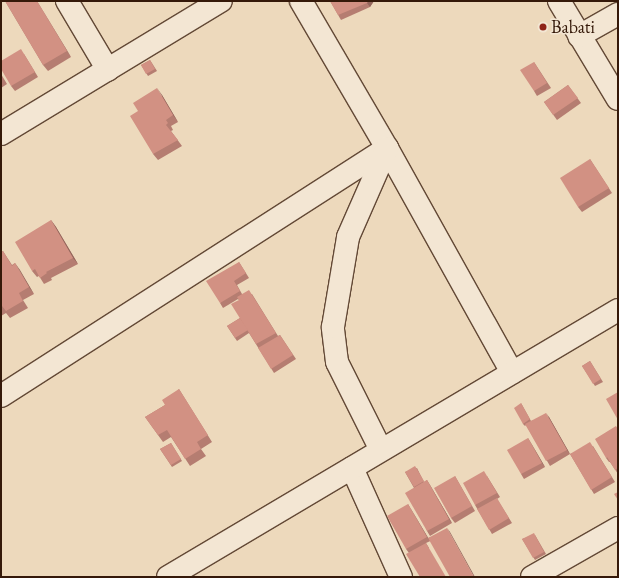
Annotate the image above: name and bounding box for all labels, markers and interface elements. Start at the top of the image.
place label: Babati [551,16,595,38]
marker: Babati [538,22,548,32]

